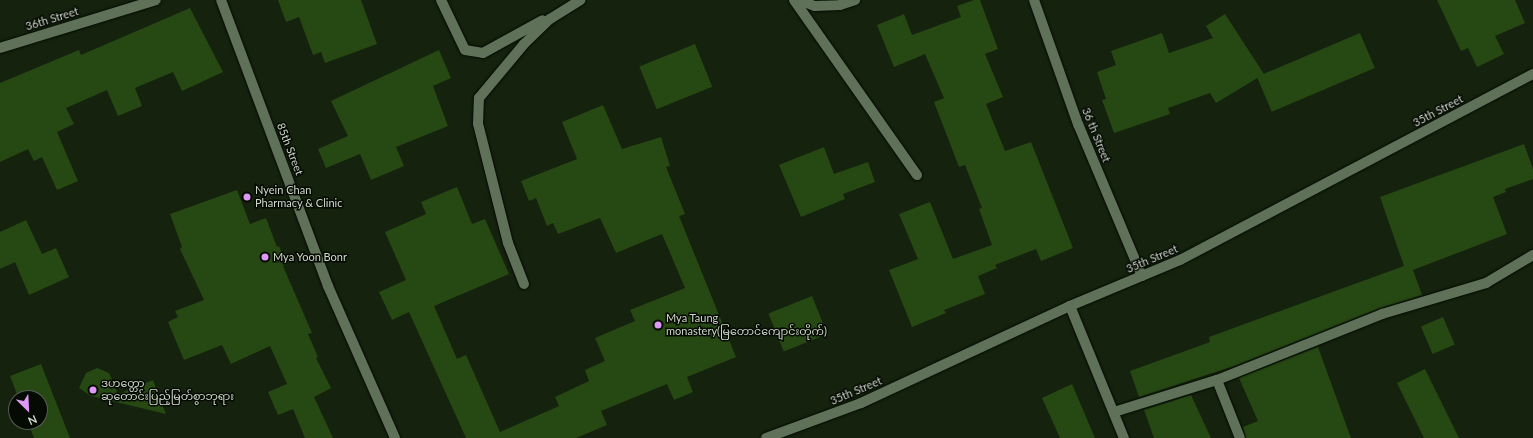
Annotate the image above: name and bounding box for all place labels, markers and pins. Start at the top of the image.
place label: Nyein Chan Pharmacy & Clinic [255,184,343,210]
marker: Nyein Chan Pharmacy & Clinic [242,192,252,202]
place label: Mya Yoon Bonr [273,250,347,264]
marker: Mya Yoon Bonr [260,252,270,262]
place label: Mya Taung monastery(မြတောင်ကျောင်းတိုက်) [666,312,827,338]
marker: Mya Taung monastery(မြတောင်ကျောင်းတိုက်) [653,320,663,330]
place label: ဒဟတ္တော ဆုတောင်းပြည့်မြတ်စွာဘုရား [101,377,234,403]
marker: ဒဟတ္တော ဆုတောင်းပြည့်မြတ်စွာဘုရား [88,385,98,395]

